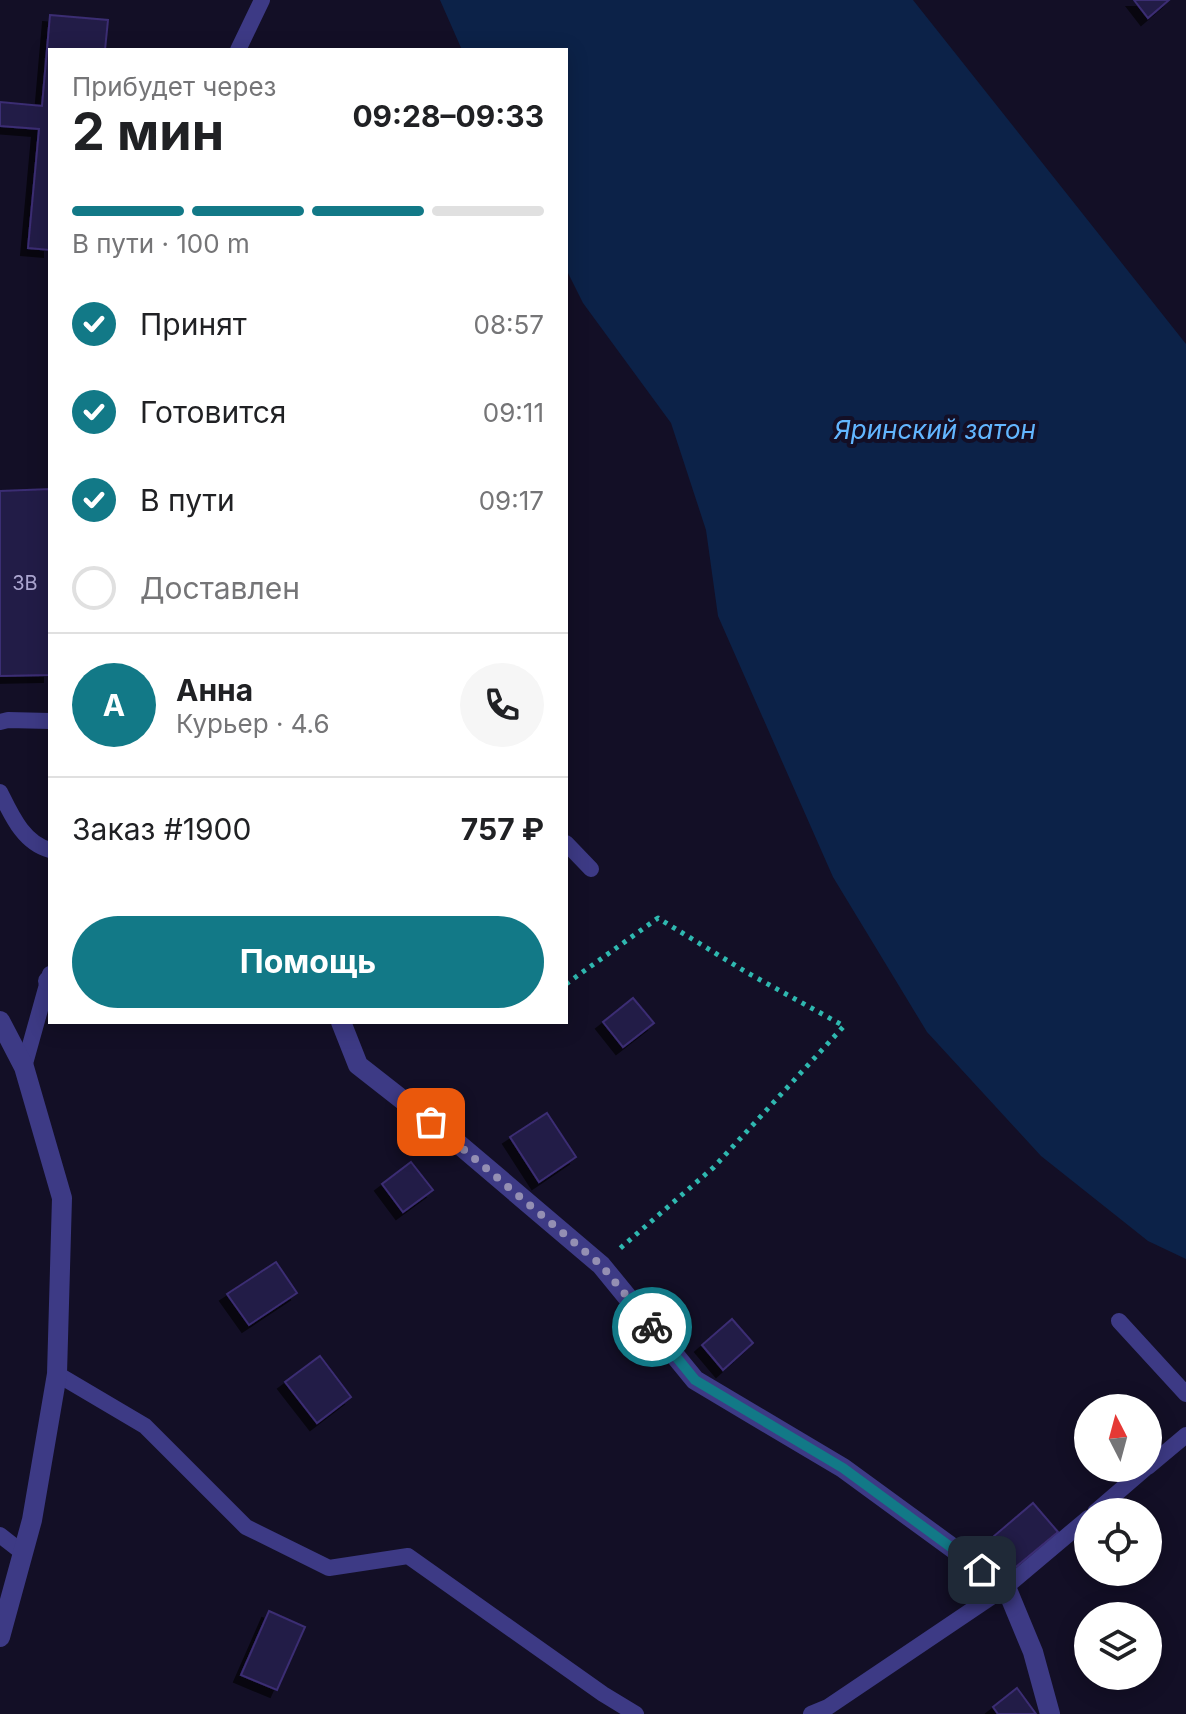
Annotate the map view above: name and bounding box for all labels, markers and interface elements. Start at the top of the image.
text: Прибудет через [72,71,276,102]
text: 09:28–09:33 [352,98,544,134]
text: 2 мин [72,100,224,163]
text: В пути · 100 m [72,228,250,259]
icon: check [72,302,116,346]
text: Принят [140,306,247,342]
text: 08:57 [474,309,544,340]
icon: check [72,390,116,434]
text: Готовится [140,394,286,430]
text: 09:11 [483,397,544,428]
water label: Яринский затон [833,414,1036,445]
icon: check [72,478,116,522]
text: В пути [140,482,235,518]
text: 09:17 [479,485,544,516]
text: Доставлен [140,570,300,606]
house number: 3В [12,571,38,595]
button: phone [460,663,544,747]
text: Анна [176,672,253,708]
text: А [103,687,125,723]
text: Курьер · 4.6 [176,708,330,739]
text: Заказ #1900 [72,811,251,847]
text: 757 ₽ [461,811,544,847]
button: Помощь [72,916,544,1008]
pin [397,1088,465,1156]
icon: bag [409,1100,453,1144]
courier [612,1287,692,1367]
icon: bike [630,1305,674,1349]
north arrow [1074,1394,1162,1482]
map controls [1074,1394,1162,1690]
button: locate [1074,1498,1162,1586]
pin [948,1536,1016,1604]
icon: home [960,1548,1004,1592]
button: layers [1074,1602,1162,1690]

